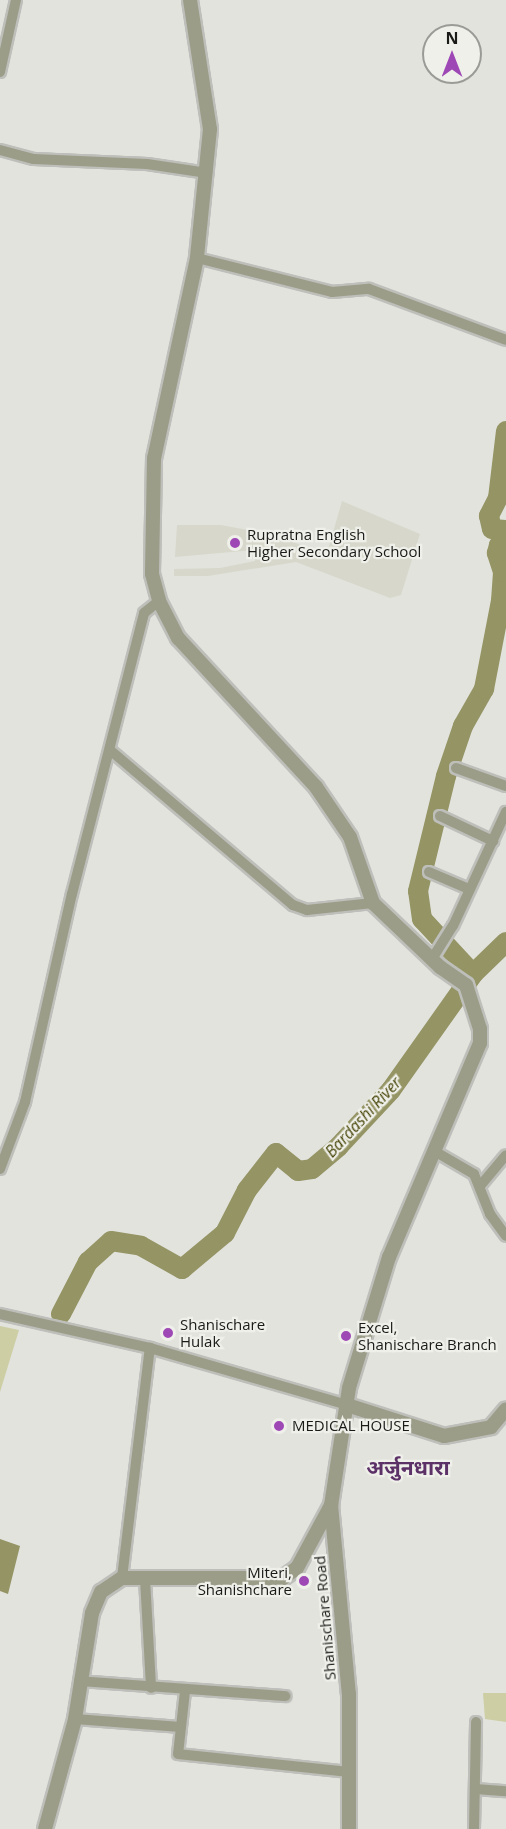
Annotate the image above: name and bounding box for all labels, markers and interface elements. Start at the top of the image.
north arrow [422,24,482,84]
text: N [445,27,459,49]
place label: Rupratna English Higher Secondary School [247,525,421,560]
marker: Rupratna English Higher Secondary School [228,536,242,550]
water label: Bardashi River [321,1073,405,1161]
place label: Shanischare Hulak [180,1315,265,1350]
place label: Excel, Shanischare Branch [358,1318,497,1353]
marker: Shanischare Hulak [161,1326,175,1340]
marker: Excel, Shanischare Branch [339,1329,353,1343]
marker: MEDICAL HOUSE [270,1417,288,1435]
place label: MEDICAL HOUSE [292,1417,410,1435]
district label: अर्जुनधारा [366,1454,450,1480]
street label: Shanischare Road [311,1555,339,1681]
place label: Miteri, Shanishchare [198,1563,292,1598]
marker: Miteri, Shanishchare [297,1574,311,1588]

